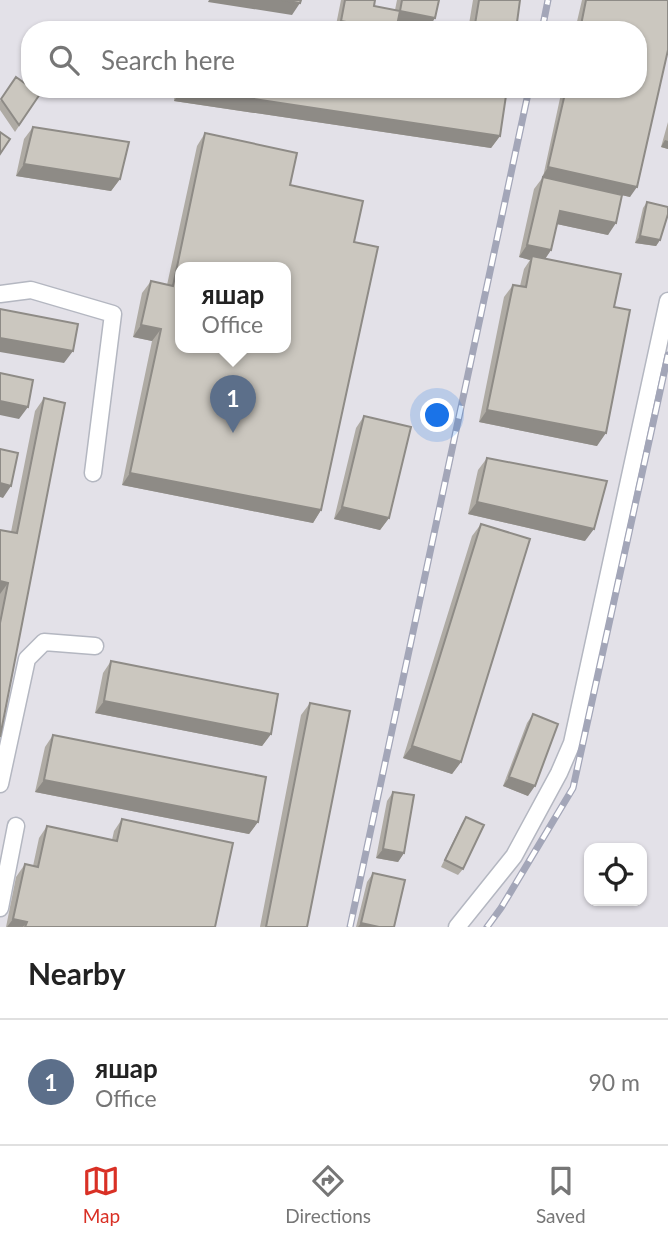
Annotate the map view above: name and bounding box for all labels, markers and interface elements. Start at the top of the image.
search box [21,21,647,98]
icon: search [45,41,83,79]
text: Search here [101,44,235,76]
popup [175,262,291,353]
text: яшар [202,278,264,310]
text: Office [202,310,263,338]
pin: 1 [210,375,256,433]
your location [420,398,454,432]
map controls [584,843,647,906]
button: locate [584,843,647,906]
text: Nearby [28,955,126,991]
text: яшар [95,1052,158,1084]
text: 1 [44,1068,58,1096]
text: 90 m [589,1068,640,1096]
text: Office [95,1084,157,1112]
tab: Map [82,1162,120,1227]
tab: Directions [285,1162,371,1227]
tab: Saved [536,1162,586,1227]

